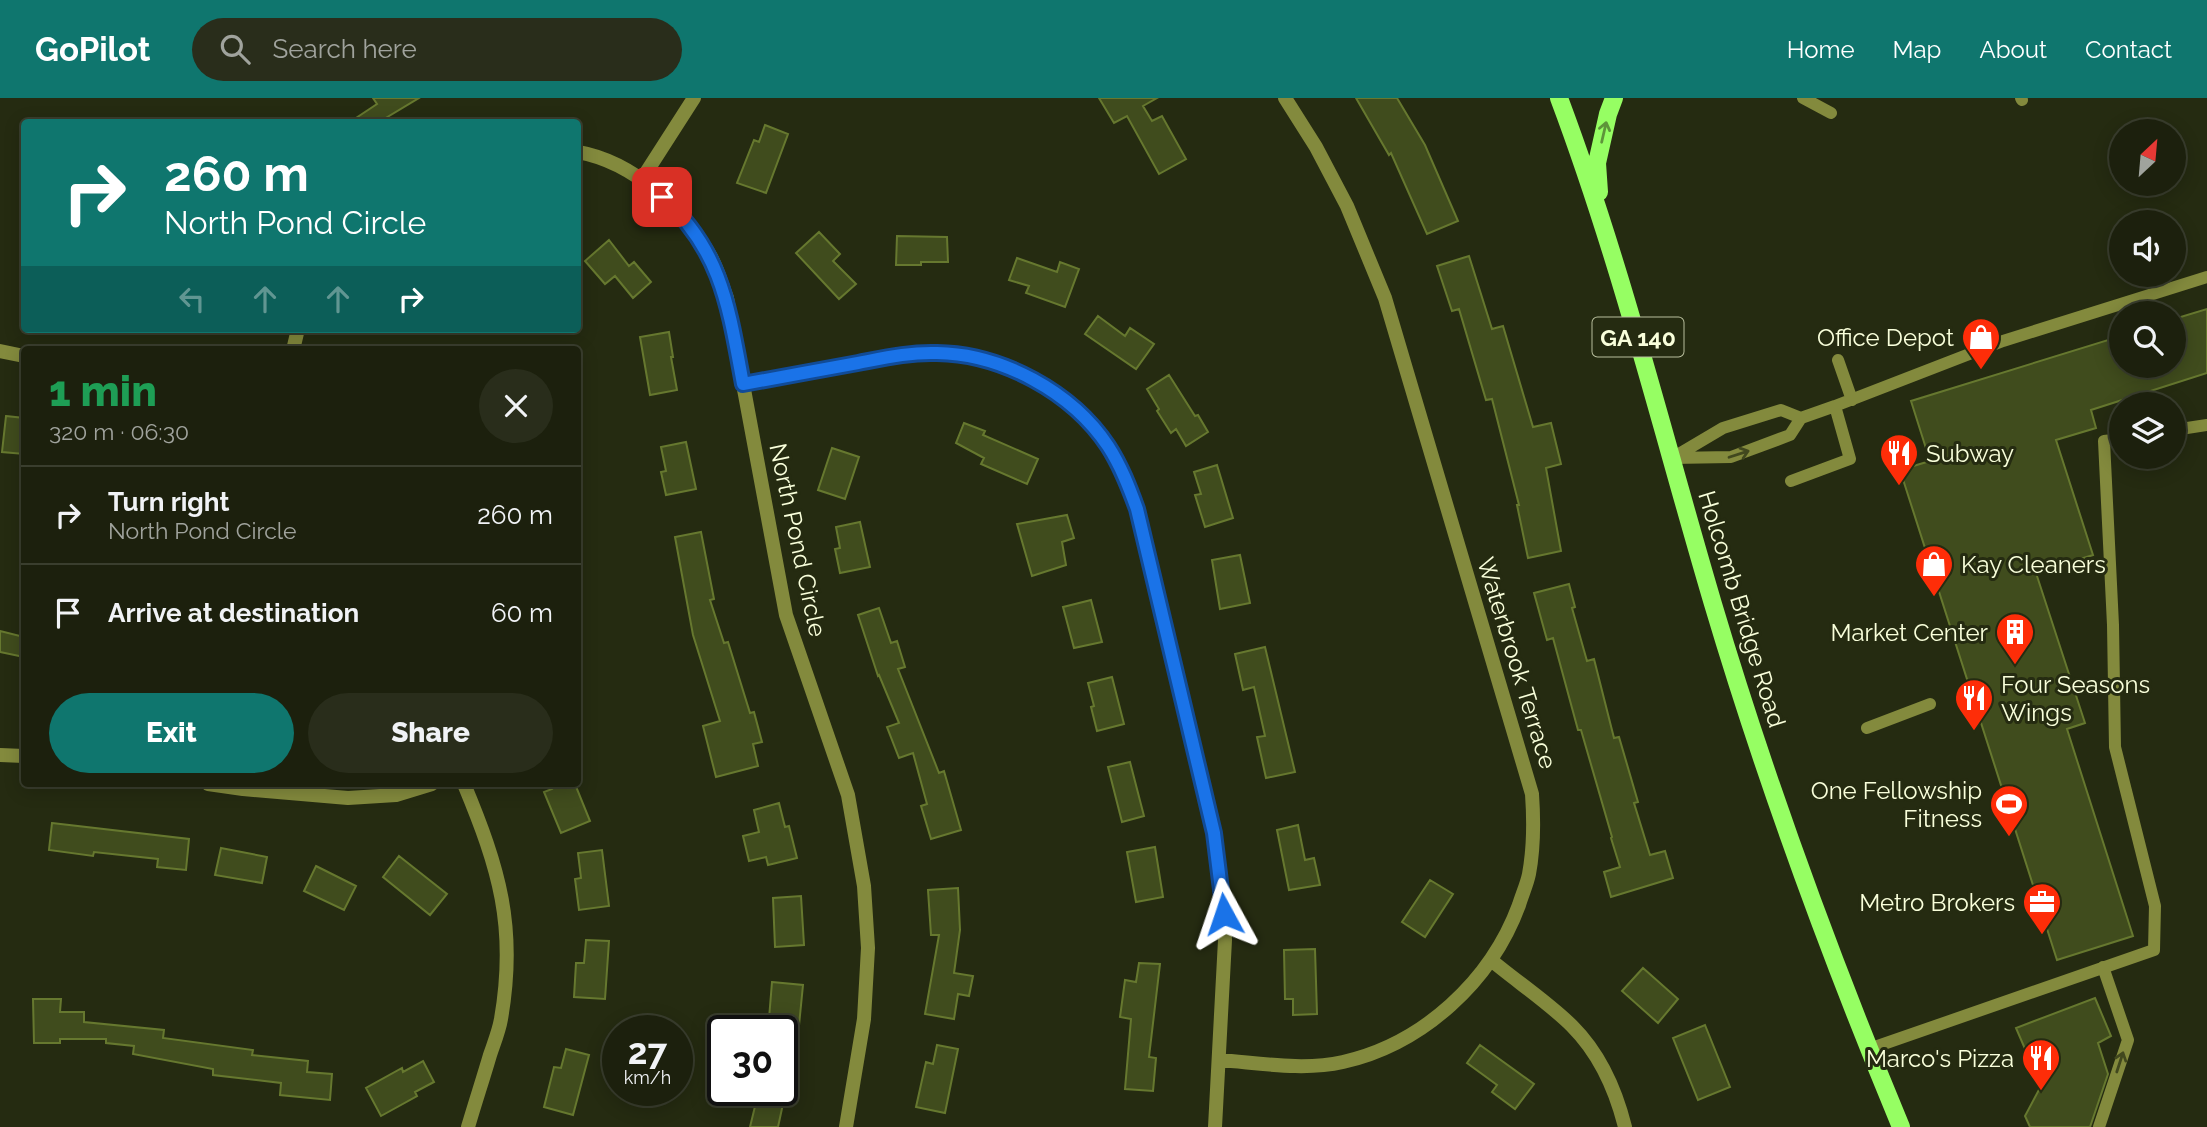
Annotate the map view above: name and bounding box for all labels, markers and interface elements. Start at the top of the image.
search box [192,18,682,81]
text: GoPilot [35,30,150,69]
icon: search [216,30,254,68]
text: Search here [272,34,417,64]
text: Home [1787,35,1855,64]
text: Map [1893,35,1941,64]
text: About [1979,35,2047,64]
text: Contact [2085,35,2172,64]
north arrow [2109,119,2186,196]
map controls [2109,119,2186,469]
one-way arrow [1598,122,1611,144]
text: 260 m [164,145,309,202]
icon: right [49,147,140,238]
pin [632,167,692,227]
icon: arrive [643,178,681,216]
text: North Pond Circle [164,204,426,241]
button: sound [2109,210,2186,287]
icon: left [173,280,211,318]
icon: ahead [246,280,284,318]
icon: ahead [319,280,357,318]
icon: right [392,280,430,318]
button: search [2109,301,2186,378]
shop icon: Office Depot [1960,316,2002,371]
road number: GA 140 [1592,318,1684,356]
place label: Office Depot [1817,323,1954,352]
text: 1 min [49,367,157,416]
button: close [479,369,553,443]
button: layers [2109,392,2186,469]
text: 320 m · 06:30 [49,418,189,445]
restaurant icon: Subway [1878,432,1920,487]
place label: Subway [1926,439,2014,468]
street label: North Pond Circle [763,441,833,639]
one-way arrow [1728,446,1750,459]
text: Turn right [108,487,229,517]
street label: Holcomb Bridge Road [1692,487,1792,731]
icon: right [49,496,87,534]
text: 260 m [477,500,553,530]
text: North Pond Circle [108,517,297,544]
shop icon: Kay Cleaners [1913,543,1955,598]
place label: Kay Cleaners [1961,550,2106,579]
street label: Waterbrook Terrace [1471,554,1563,772]
icon: arrive [49,594,87,632]
text: Arrive at destination [108,598,359,628]
text: 60 m [491,598,553,628]
building icon: Market Center [1994,611,2036,666]
place label: Market Center [1831,618,1989,647]
place label: Four Seasons Wings [2001,670,2150,727]
restaurant icon: Four Seasons Wings [1953,677,1995,732]
button: Exit [49,693,294,773]
button: Share [308,693,553,773]
place label: One Fellowship Fitness [1811,776,1982,833]
sports icon: One Fellowship Fitness [1988,783,2030,838]
position arrow [1187,877,1261,951]
office icon: Metro Brokers [2021,881,2063,936]
place label: Metro Brokers [1859,888,2015,917]
speed limit sign: 30 [707,1015,798,1106]
text: 27 [628,1031,667,1072]
restaurant icon: Marco's Pizza [2020,1037,2062,1092]
place label: Marco's Pizza [1866,1044,2014,1073]
one-way arrow [2115,1052,2127,1074]
text: km/h [624,1067,671,1088]

